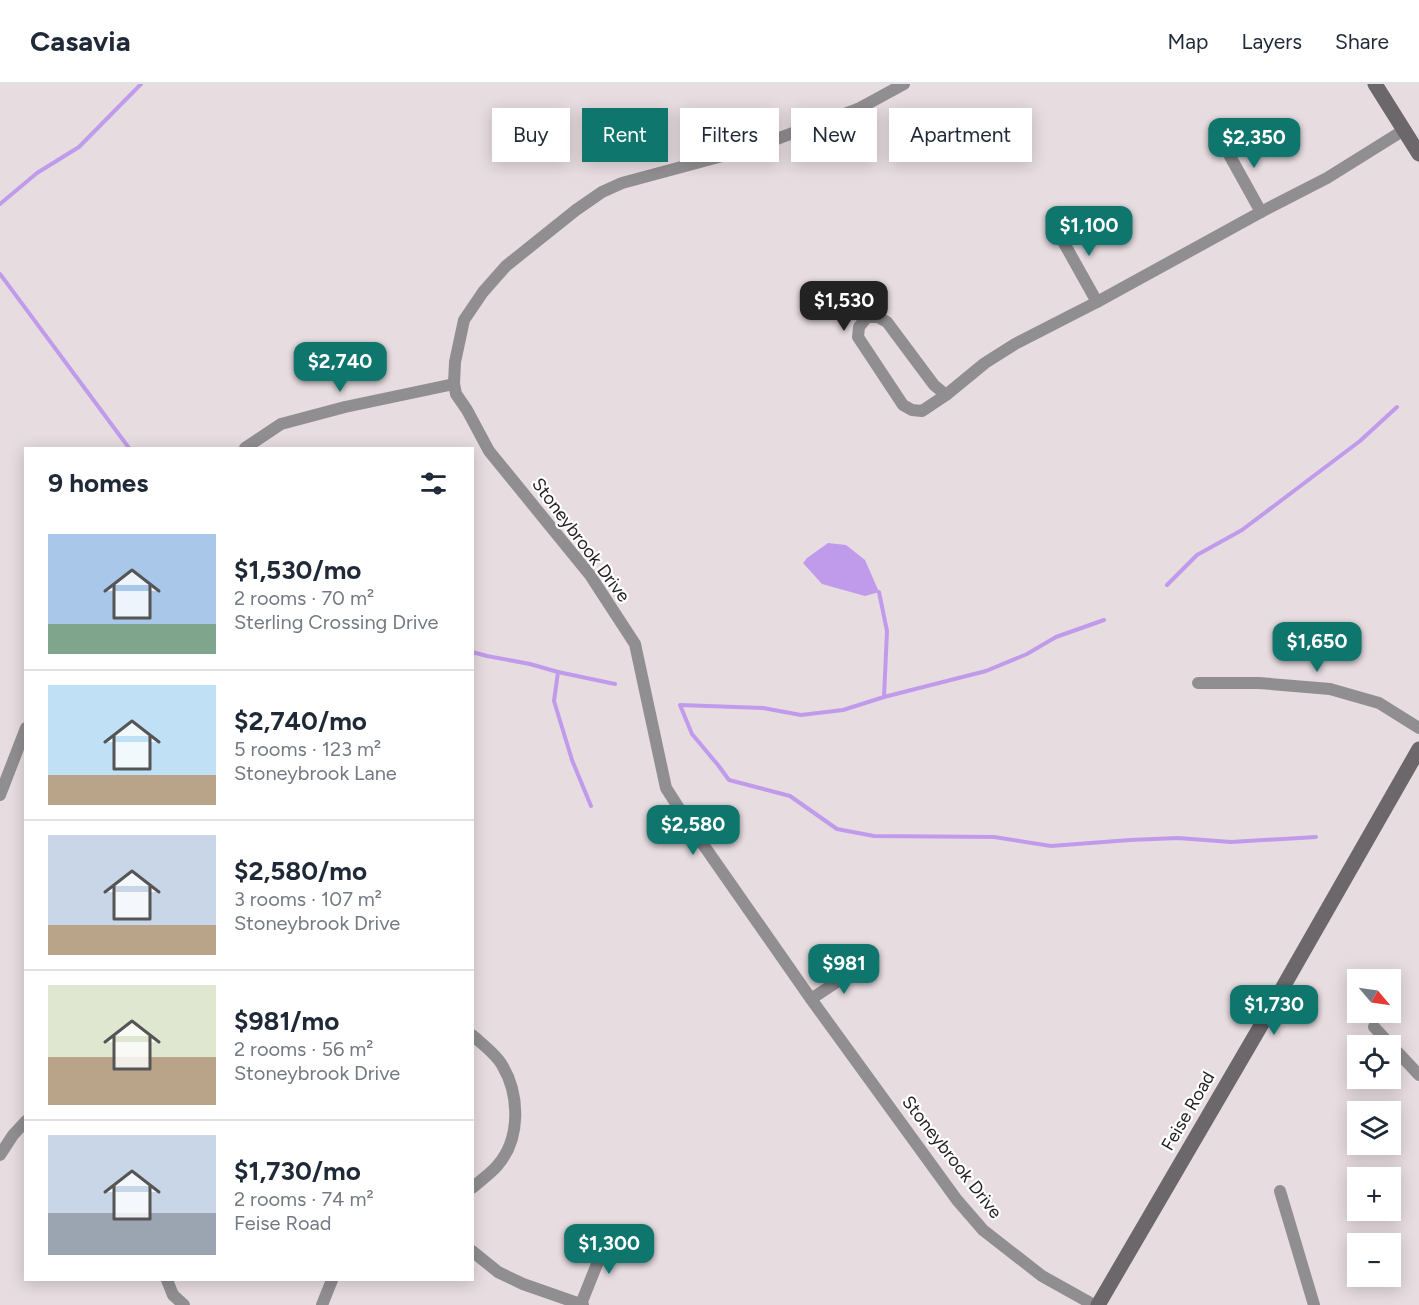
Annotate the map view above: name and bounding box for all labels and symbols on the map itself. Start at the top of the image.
pin: $2,350 [1205,118,1303,169]
pin: $1,100 [1040,206,1138,257]
pin: $1,530 [795,281,893,332]
pin: $2,740 [291,342,389,393]
street label: Stoneybrook Drive [527,474,635,607]
pin: $1,650 [1268,622,1366,673]
pin: $2,580 [644,805,742,856]
pin: $981 [808,944,880,995]
north arrow [1347,969,1401,1023]
pin: $1,730 [1225,985,1323,1036]
street label: Feise Road [1157,1067,1219,1155]
street label: Stoneybrook Drive [897,1091,1007,1223]
pin: $1,300 [560,1224,658,1275]

